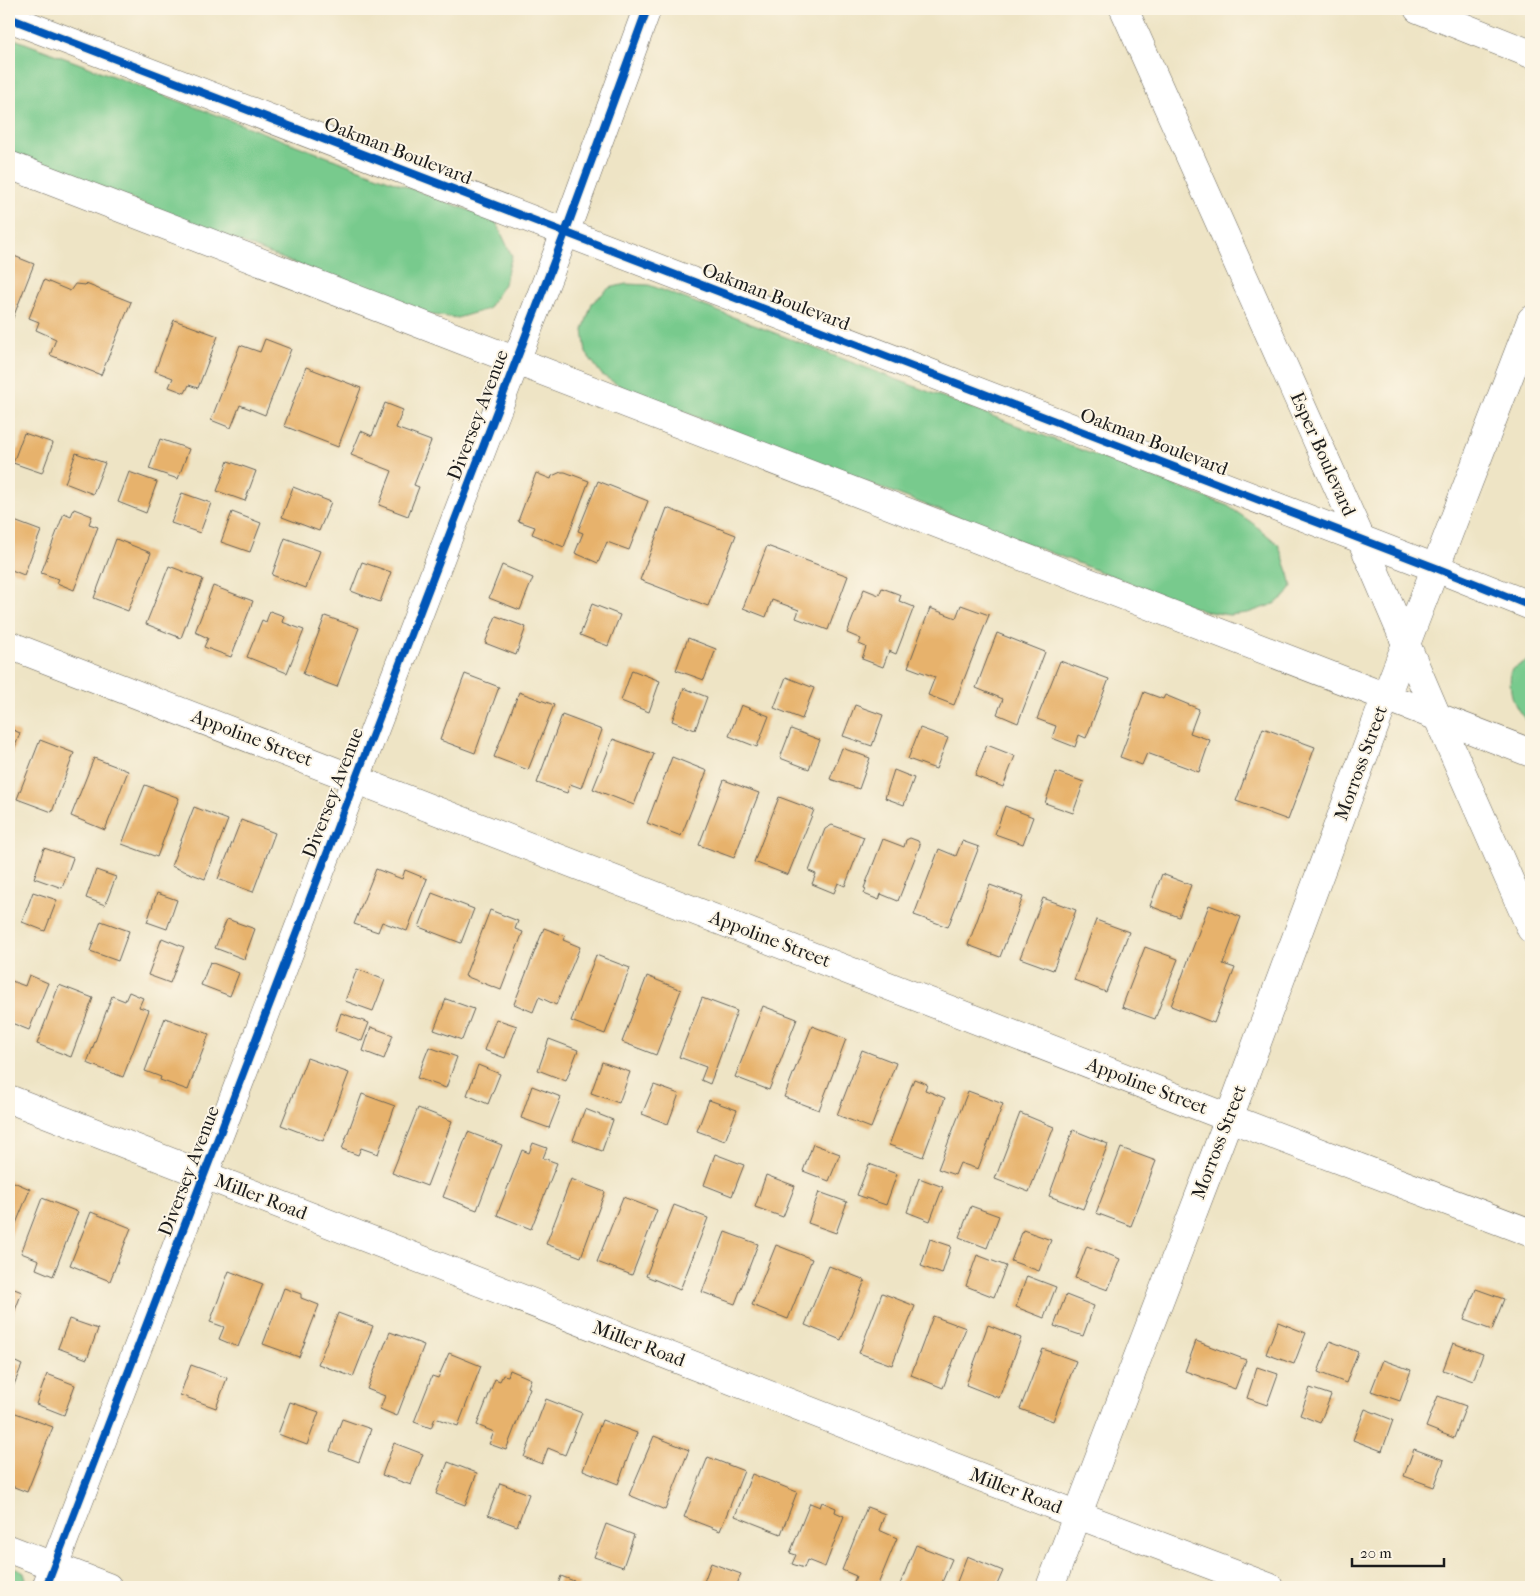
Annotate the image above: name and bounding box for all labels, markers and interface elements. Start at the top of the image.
street label: Oakman Boulevard [321,113,476,190]
street label: Oakman Boulevard [699,259,854,336]
street label: Diversey Avenue [443,347,513,483]
street label: Esper Boulevard [1286,388,1360,520]
street label: Oakman Boulevard [1077,404,1232,481]
street label: Morross Street [1330,702,1392,823]
street label: Appoline Street [187,704,316,771]
street label: Diversey Avenue [298,725,368,861]
street label: Appoline Street [705,905,834,972]
street label: Appoline Street [1082,1052,1211,1119]
street label: Morross Street [1187,1082,1251,1202]
street label: Diversey Avenue [154,1103,224,1239]
street label: Miller Road [212,1169,311,1225]
street label: Miller Road [590,1316,689,1372]
street label: Miller Road [967,1463,1066,1519]
scale bar [1352,1536,1445,1568]
text: 20 m [1360,1544,1392,1562]

